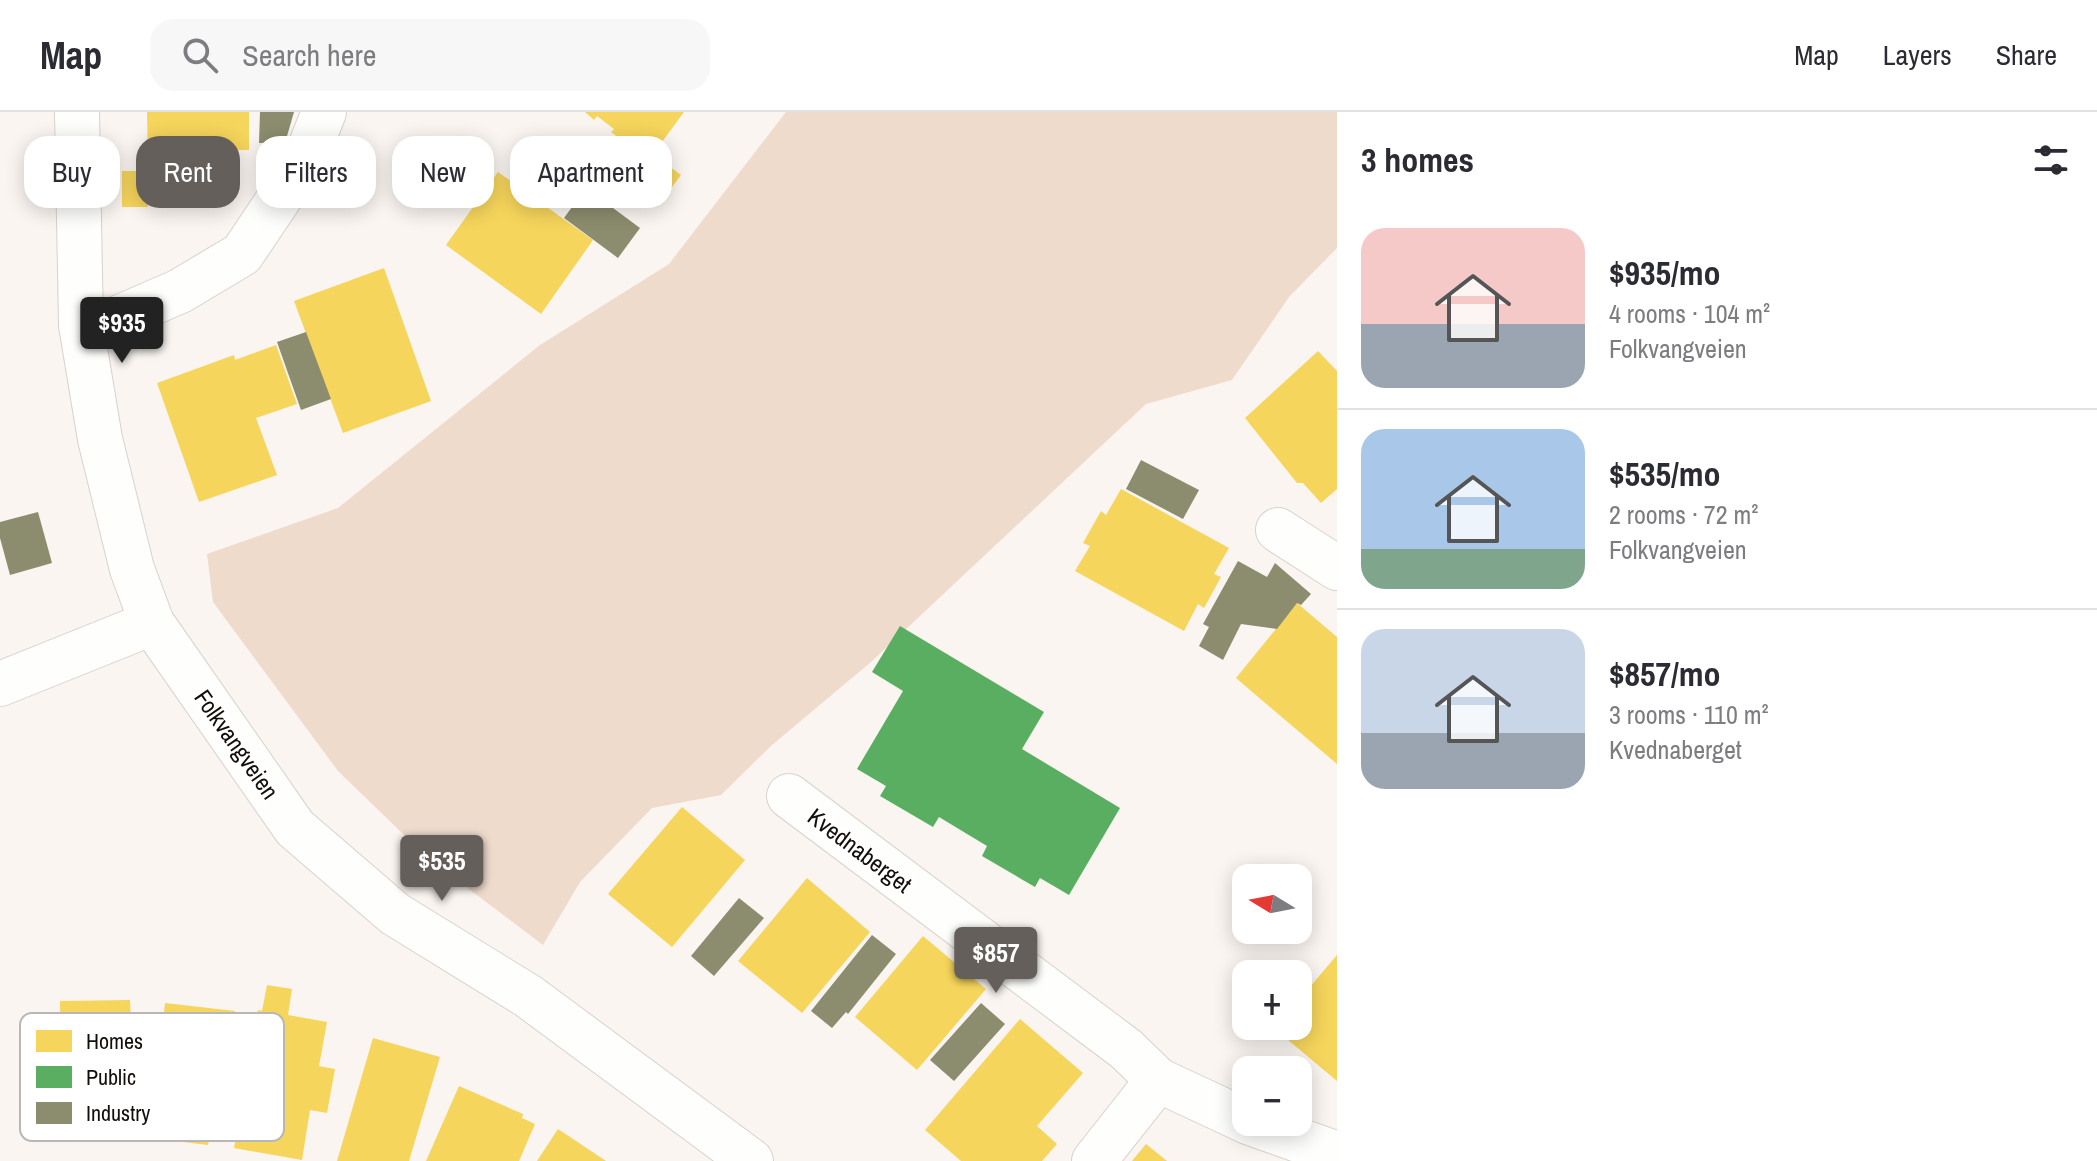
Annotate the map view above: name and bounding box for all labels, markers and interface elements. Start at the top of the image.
search box [150,19,710,91]
text: Map [40,30,102,81]
icon: search [178,33,222,77]
text: Search here [242,35,376,75]
text: Map [1794,36,1839,74]
text: Layers [1883,36,1952,74]
text: Share [1996,36,2057,74]
chip: Buy [24,136,120,208]
chip: Rent [136,136,240,208]
chip: Filters [256,136,376,208]
chip: New [392,136,494,208]
chip: Apartment [510,136,672,208]
text: 3 homes [1361,137,1474,183]
icon: filters [2029,138,2073,182]
text: $935/mo [1609,250,1721,296]
icon: home [1425,260,1521,356]
text: 4 rooms · 104 m² [1609,296,1770,331]
pin: $935 [75,297,169,365]
text: $935 [98,305,146,340]
text: Folkvangveien [1609,331,1747,366]
text: $535/mo [1609,451,1721,497]
icon: home [1425,461,1521,557]
text: 2 rooms · 72 m² [1609,497,1758,532]
text: Folkvangveien [1609,532,1747,567]
text: $857/mo [1609,651,1721,697]
icon: home [1425,661,1521,757]
street label: Folkvangveien [187,683,287,805]
text: 3 rooms · 110 m² [1609,697,1769,732]
text: Kvednaberget [1609,732,1742,767]
street label: Kvednaberget [801,800,919,900]
pin: $535 [395,835,489,903]
text: $535 [418,843,466,878]
north arrow [1232,864,1312,944]
map controls [1232,864,1312,1136]
pin: $857 [949,927,1043,995]
text: $857 [972,935,1020,970]
button: + [1232,960,1312,1040]
legend [20,1013,284,1141]
text: Homes [86,1026,143,1056]
button: − [1232,1056,1312,1136]
text: Public [86,1062,136,1092]
text: Industry [86,1098,150,1128]

